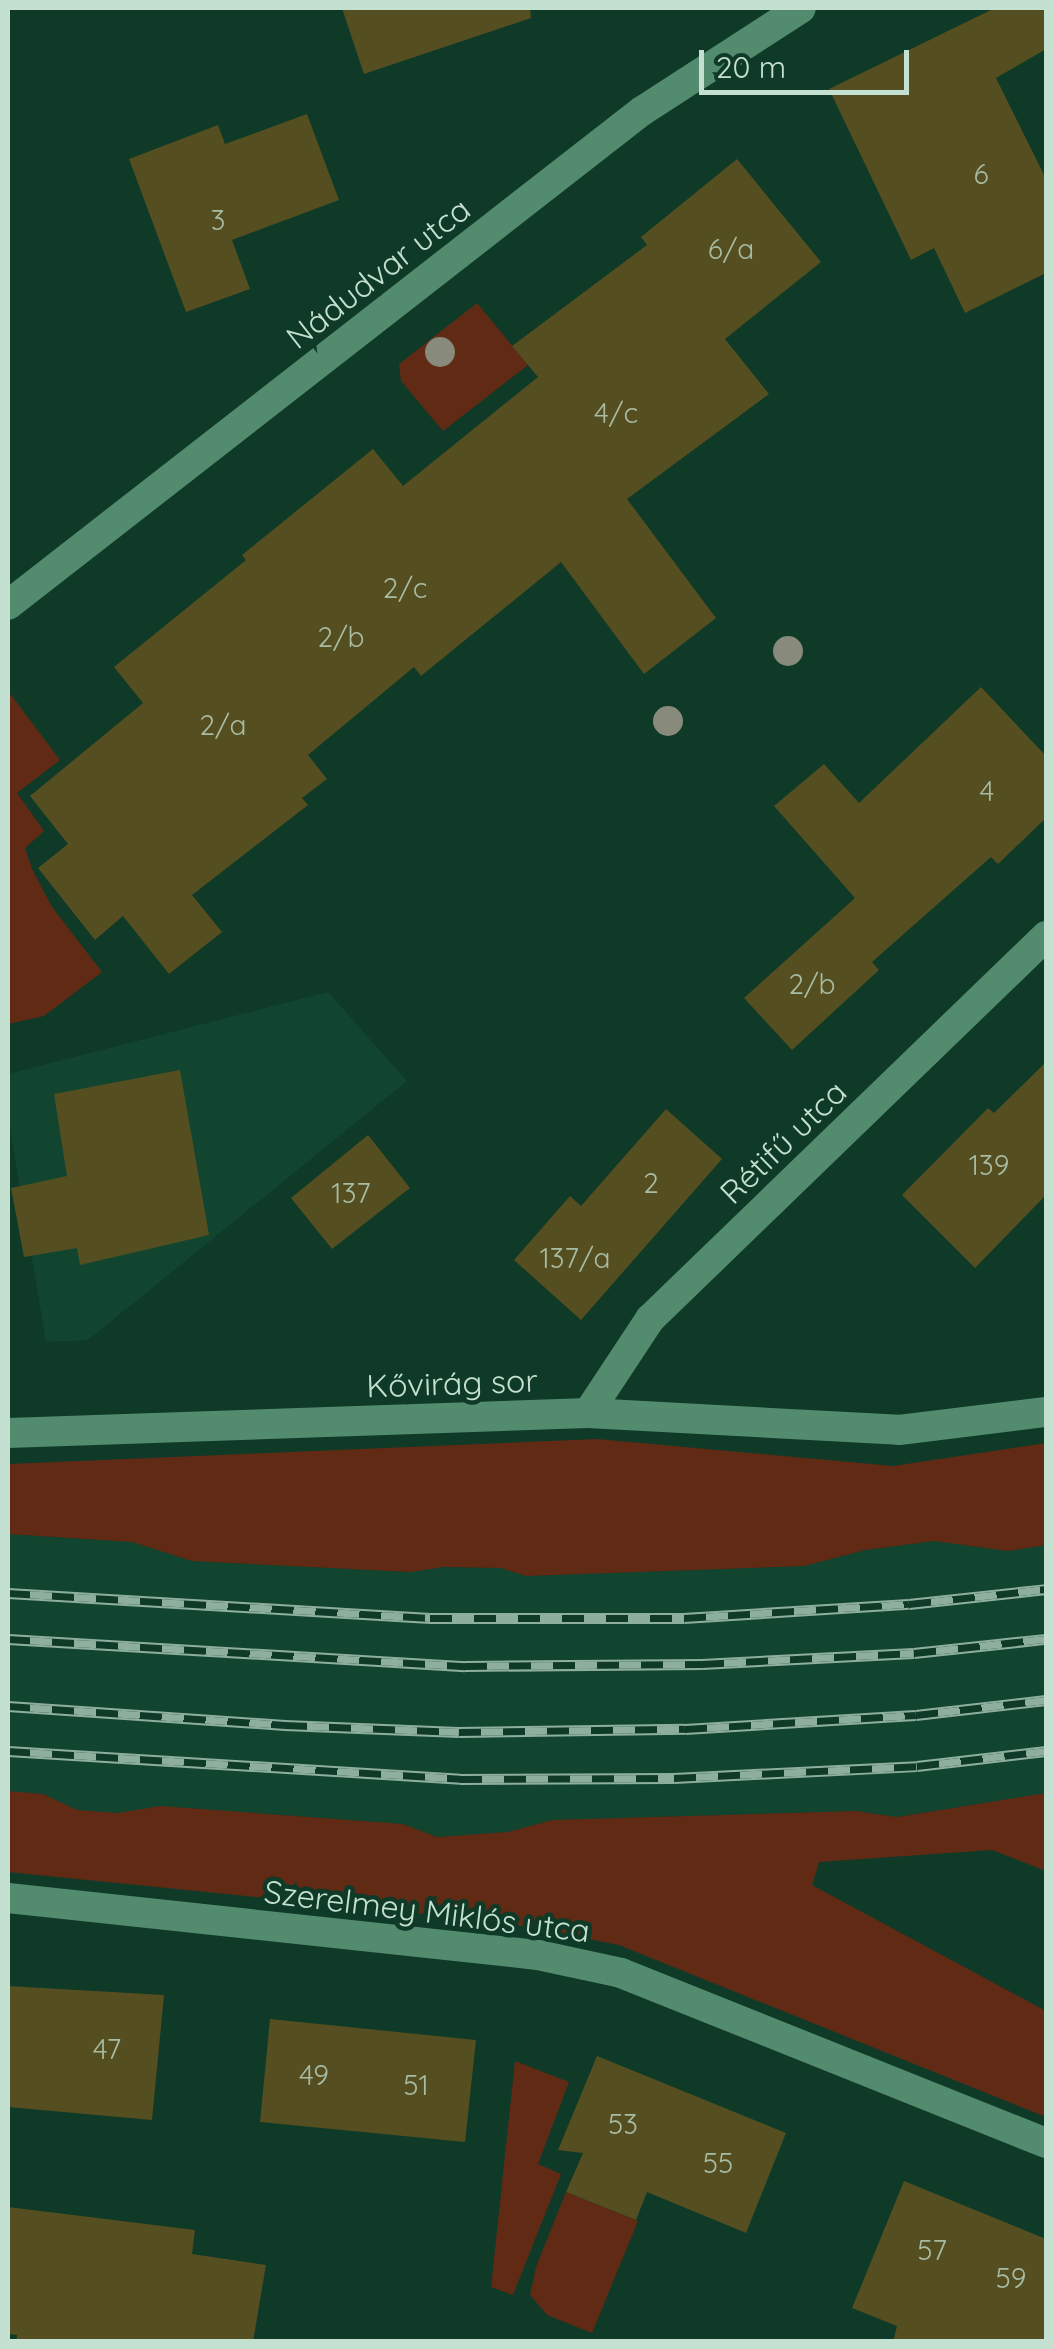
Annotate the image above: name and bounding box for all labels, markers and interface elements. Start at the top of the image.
scale bar [704,30,914,92]
text: 20 m [716,48,786,86]
house number: 6 [973,157,989,191]
street label: Nádudvar utca [279,189,477,357]
house number: 3 [211,203,225,237]
house number: 6/a [708,232,754,266]
house number: 4/c [594,396,638,430]
house number: 2/c [383,571,427,605]
house number: 2/b [317,620,365,654]
house number: 2/a [199,708,247,742]
house number: 4 [980,774,994,808]
house number: 2/b [788,967,836,1001]
street label: Rétifű utca [712,1072,854,1212]
house number: 139 [969,1148,1009,1182]
house number: 2 [643,1166,659,1200]
house number: 137 [331,1176,371,1210]
house number: 137/a [540,1241,610,1275]
street label: Kővirág sor [366,1361,538,1405]
street label: Szerelmey Miklós utca [262,1872,592,1950]
house number: 47 [93,2032,121,2066]
house number: 49 [299,2058,329,2092]
house number: 51 [403,2068,429,2102]
house number: 53 [608,2107,638,2141]
house number: 55 [703,2146,733,2180]
house number: 57 [917,2233,947,2267]
house number: 59 [996,2261,1026,2295]

